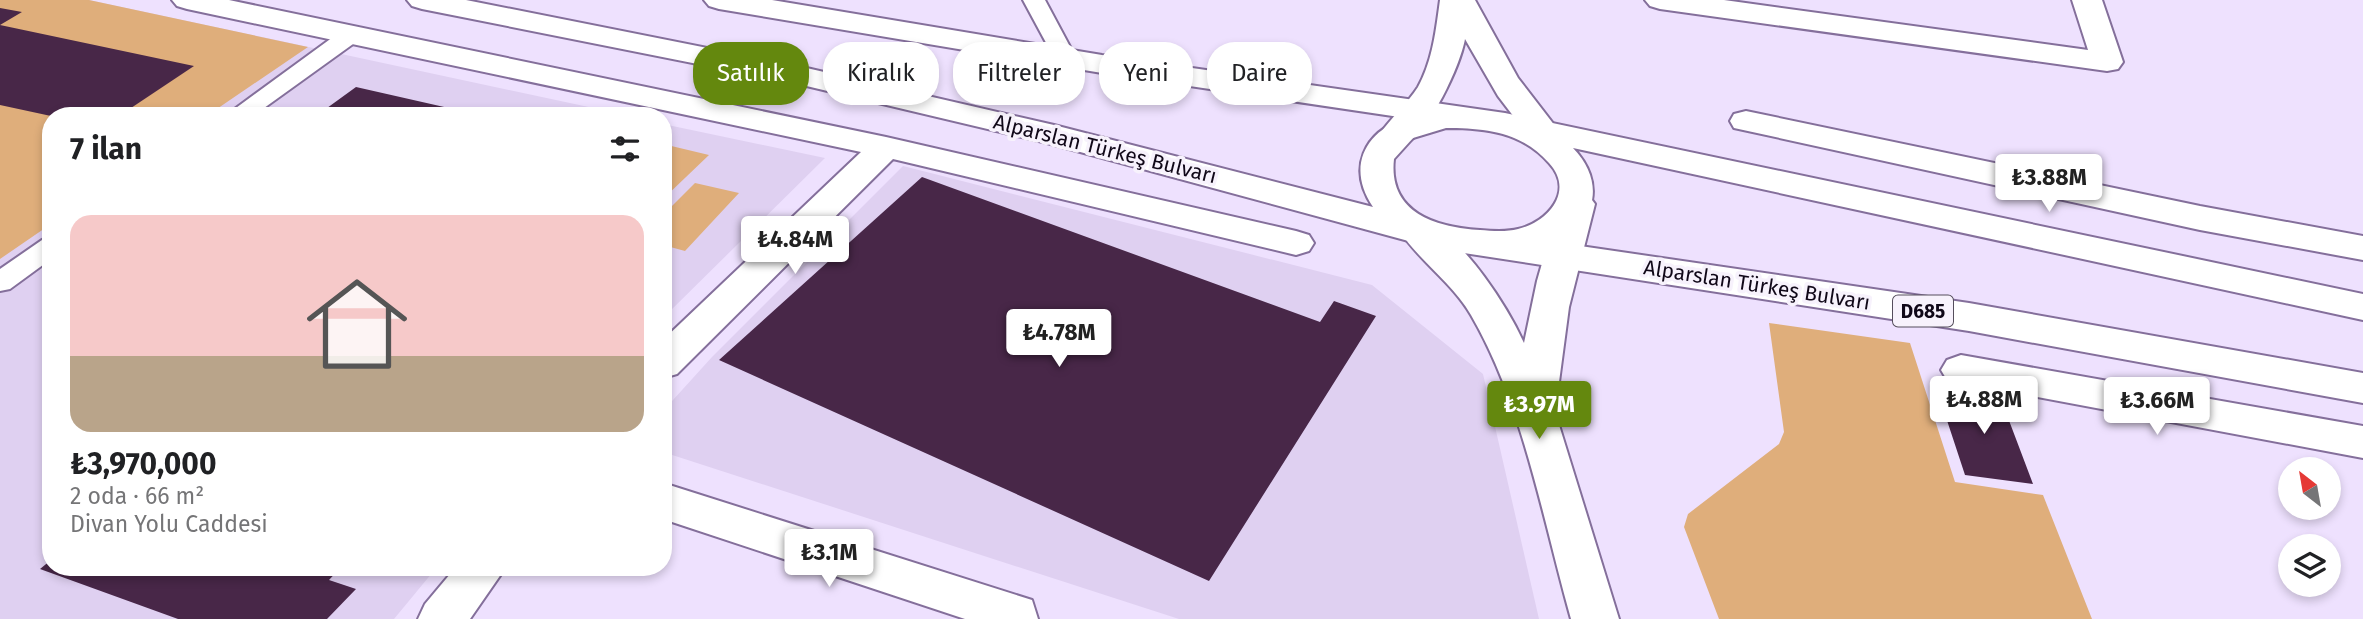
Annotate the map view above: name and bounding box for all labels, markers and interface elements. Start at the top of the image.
chip: Satılık [693,42,809,105]
chip: Kiralık [823,42,939,105]
chip: Filtreler [953,42,1085,105]
chip: Yeni [1099,42,1193,105]
chip: Daire [1207,42,1312,105]
street label: Alparslan Türkeş Bulvarı [991,109,1219,189]
icon: filters [606,130,644,168]
text: 7 ilan [70,131,142,167]
pin: ₺3.88M [1992,154,2106,214]
text: ₺3.88M [2011,163,2087,191]
pin: ₺4.84M [738,216,852,276]
text: ₺4.84M [757,225,833,253]
street label: Alparslan Türkeş Bulvarı [1642,254,1872,316]
icon: home [294,261,420,387]
road number: D685 [1893,296,1953,326]
pin: ₺4.78M [1002,310,1116,369]
text: ₺4.78M [1022,318,1096,346]
pin: ₺4.88M [1927,376,2041,436]
pin: ₺3.66M [2100,378,2214,437]
pin: ₺3.97M [1482,382,1596,441]
text: ₺4.88M [1946,385,2022,413]
text: ₺3.66M [2120,386,2194,414]
text: ₺3.97M [1503,390,1575,418]
text: ₺3,970,000 [70,446,216,482]
north arrow [2278,457,2342,520]
map controls [2278,457,2341,597]
text: 2 oda · 66 m² [70,482,204,510]
text: Divan Yolu Caddesi [70,510,268,538]
pin: ₺3.1M [780,530,878,589]
button: layers [2278,534,2341,597]
text: ₺3.1M [800,538,858,566]

